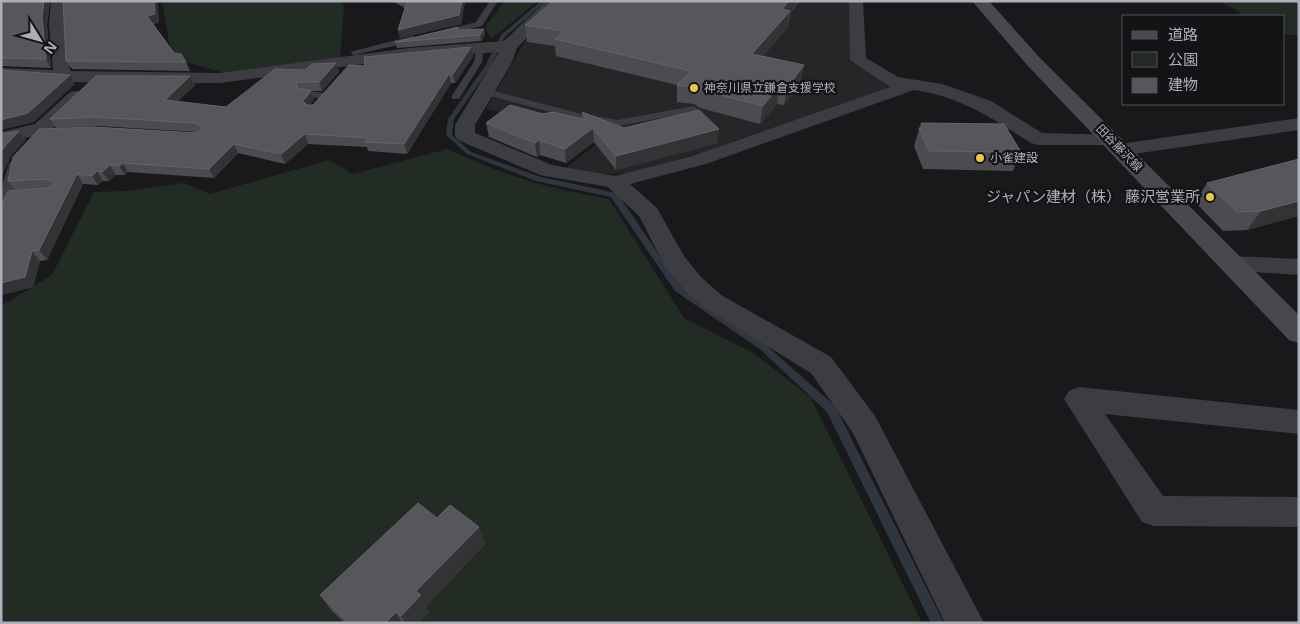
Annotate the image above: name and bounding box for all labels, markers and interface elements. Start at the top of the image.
north arrow [15,15,65,65]
legend [1122,15,1285,105]
text: 道路 [1168,24,1198,44]
text: N [40,38,62,58]
text: 公園 [1168,49,1198,69]
text: 建物 [1168,74,1198,94]
place label: 神奈川県立鎌倉支援学校 [704,79,836,96]
marker: 神奈川県立鎌倉支援学校 [688,82,700,94]
street label: 田谷藤沢線 [1092,120,1146,175]
place label: 小雀建設 [990,149,1038,166]
marker: 小雀建設 [974,152,986,164]
place label: ジャパン建材（株） 藤沢営業所 [986,186,1200,206]
marker: ジャパン建材（株） 藤沢営業所 [1204,191,1216,203]

